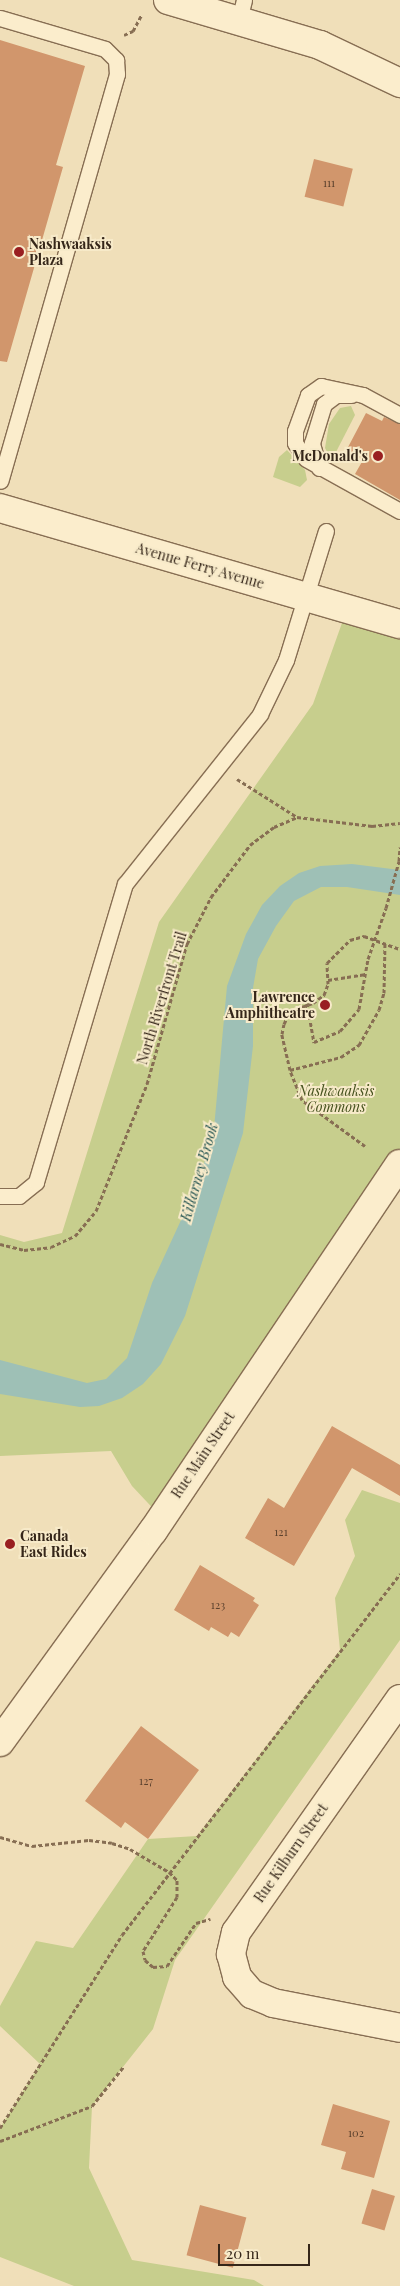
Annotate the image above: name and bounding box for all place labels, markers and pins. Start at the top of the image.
place label: Nashwaaksis Plaza [29,236,112,268]
marker: Nashwaaksis Plaza [13,246,25,258]
place label: McDonald's [292,448,368,464]
marker: McDonald's [372,450,384,462]
place label: Lawrence Amphitheatre [226,989,315,1022]
marker: Lawrence Amphitheatre [319,999,331,1011]
place label: Canada East Rides [20,1528,87,1560]
marker: Canada East Rides [4,1538,16,1550]

